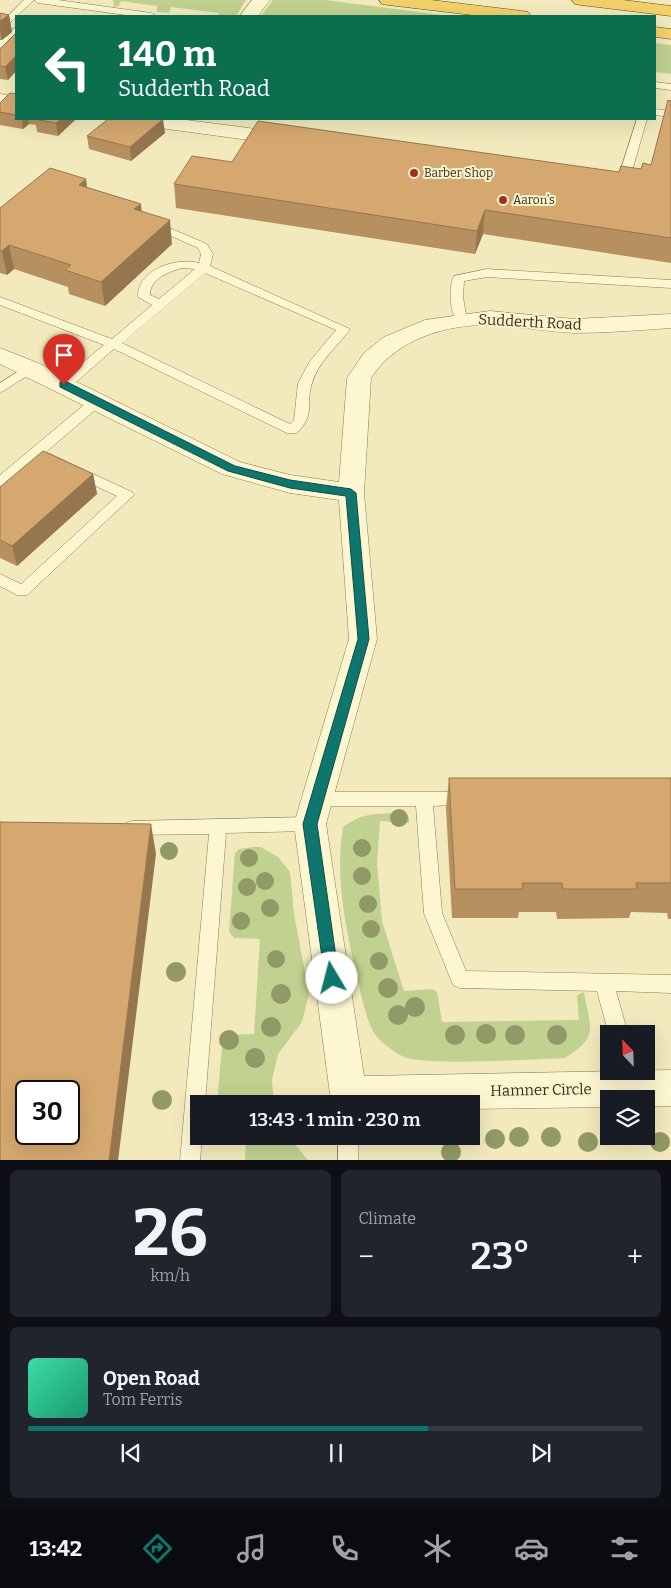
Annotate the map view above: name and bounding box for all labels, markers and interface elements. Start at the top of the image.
text: 140 m [118,33,216,75]
icon: left [35,35,100,100]
text: Sudderth Road [118,75,270,102]
place label: Barber Shop [424,166,493,180]
marker: Barber Shop [408,167,420,179]
place label: Aaron's [513,193,555,207]
marker: Aaron's [497,194,509,206]
street label: Sudderth Road [478,310,582,334]
pin [43,334,85,385]
icon: arrive [50,341,78,369]
position arrow [305,951,357,1003]
north arrow [600,1025,655,1080]
map controls [600,1025,655,1145]
speed limit sign: 30 [15,1080,80,1145]
street label: Hamner Circle [490,1080,592,1100]
button: layers [600,1090,655,1145]
text: 13:43 · 1 min · 230 m [249,1108,421,1131]
text: 26 [133,1194,208,1272]
text: Climate [359,1209,416,1228]
text: 23° [471,1233,530,1279]
text: − [359,1240,374,1273]
text: + [627,1240,643,1273]
text: km/h [150,1266,190,1285]
text: Open Road [103,1367,200,1390]
text: Tom Ferris [103,1390,182,1409]
icon: previous [117,1439,145,1467]
icon: pause [322,1439,350,1467]
icon: next [527,1439,555,1467]
icon: directions [140,1531,175,1566]
icon: music [234,1531,269,1566]
icon: phone [327,1531,362,1566]
icon: climate [420,1531,455,1566]
icon: car [514,1531,549,1566]
icon: filters [607,1531,642,1566]
text: 13:42 [29,1535,82,1562]

